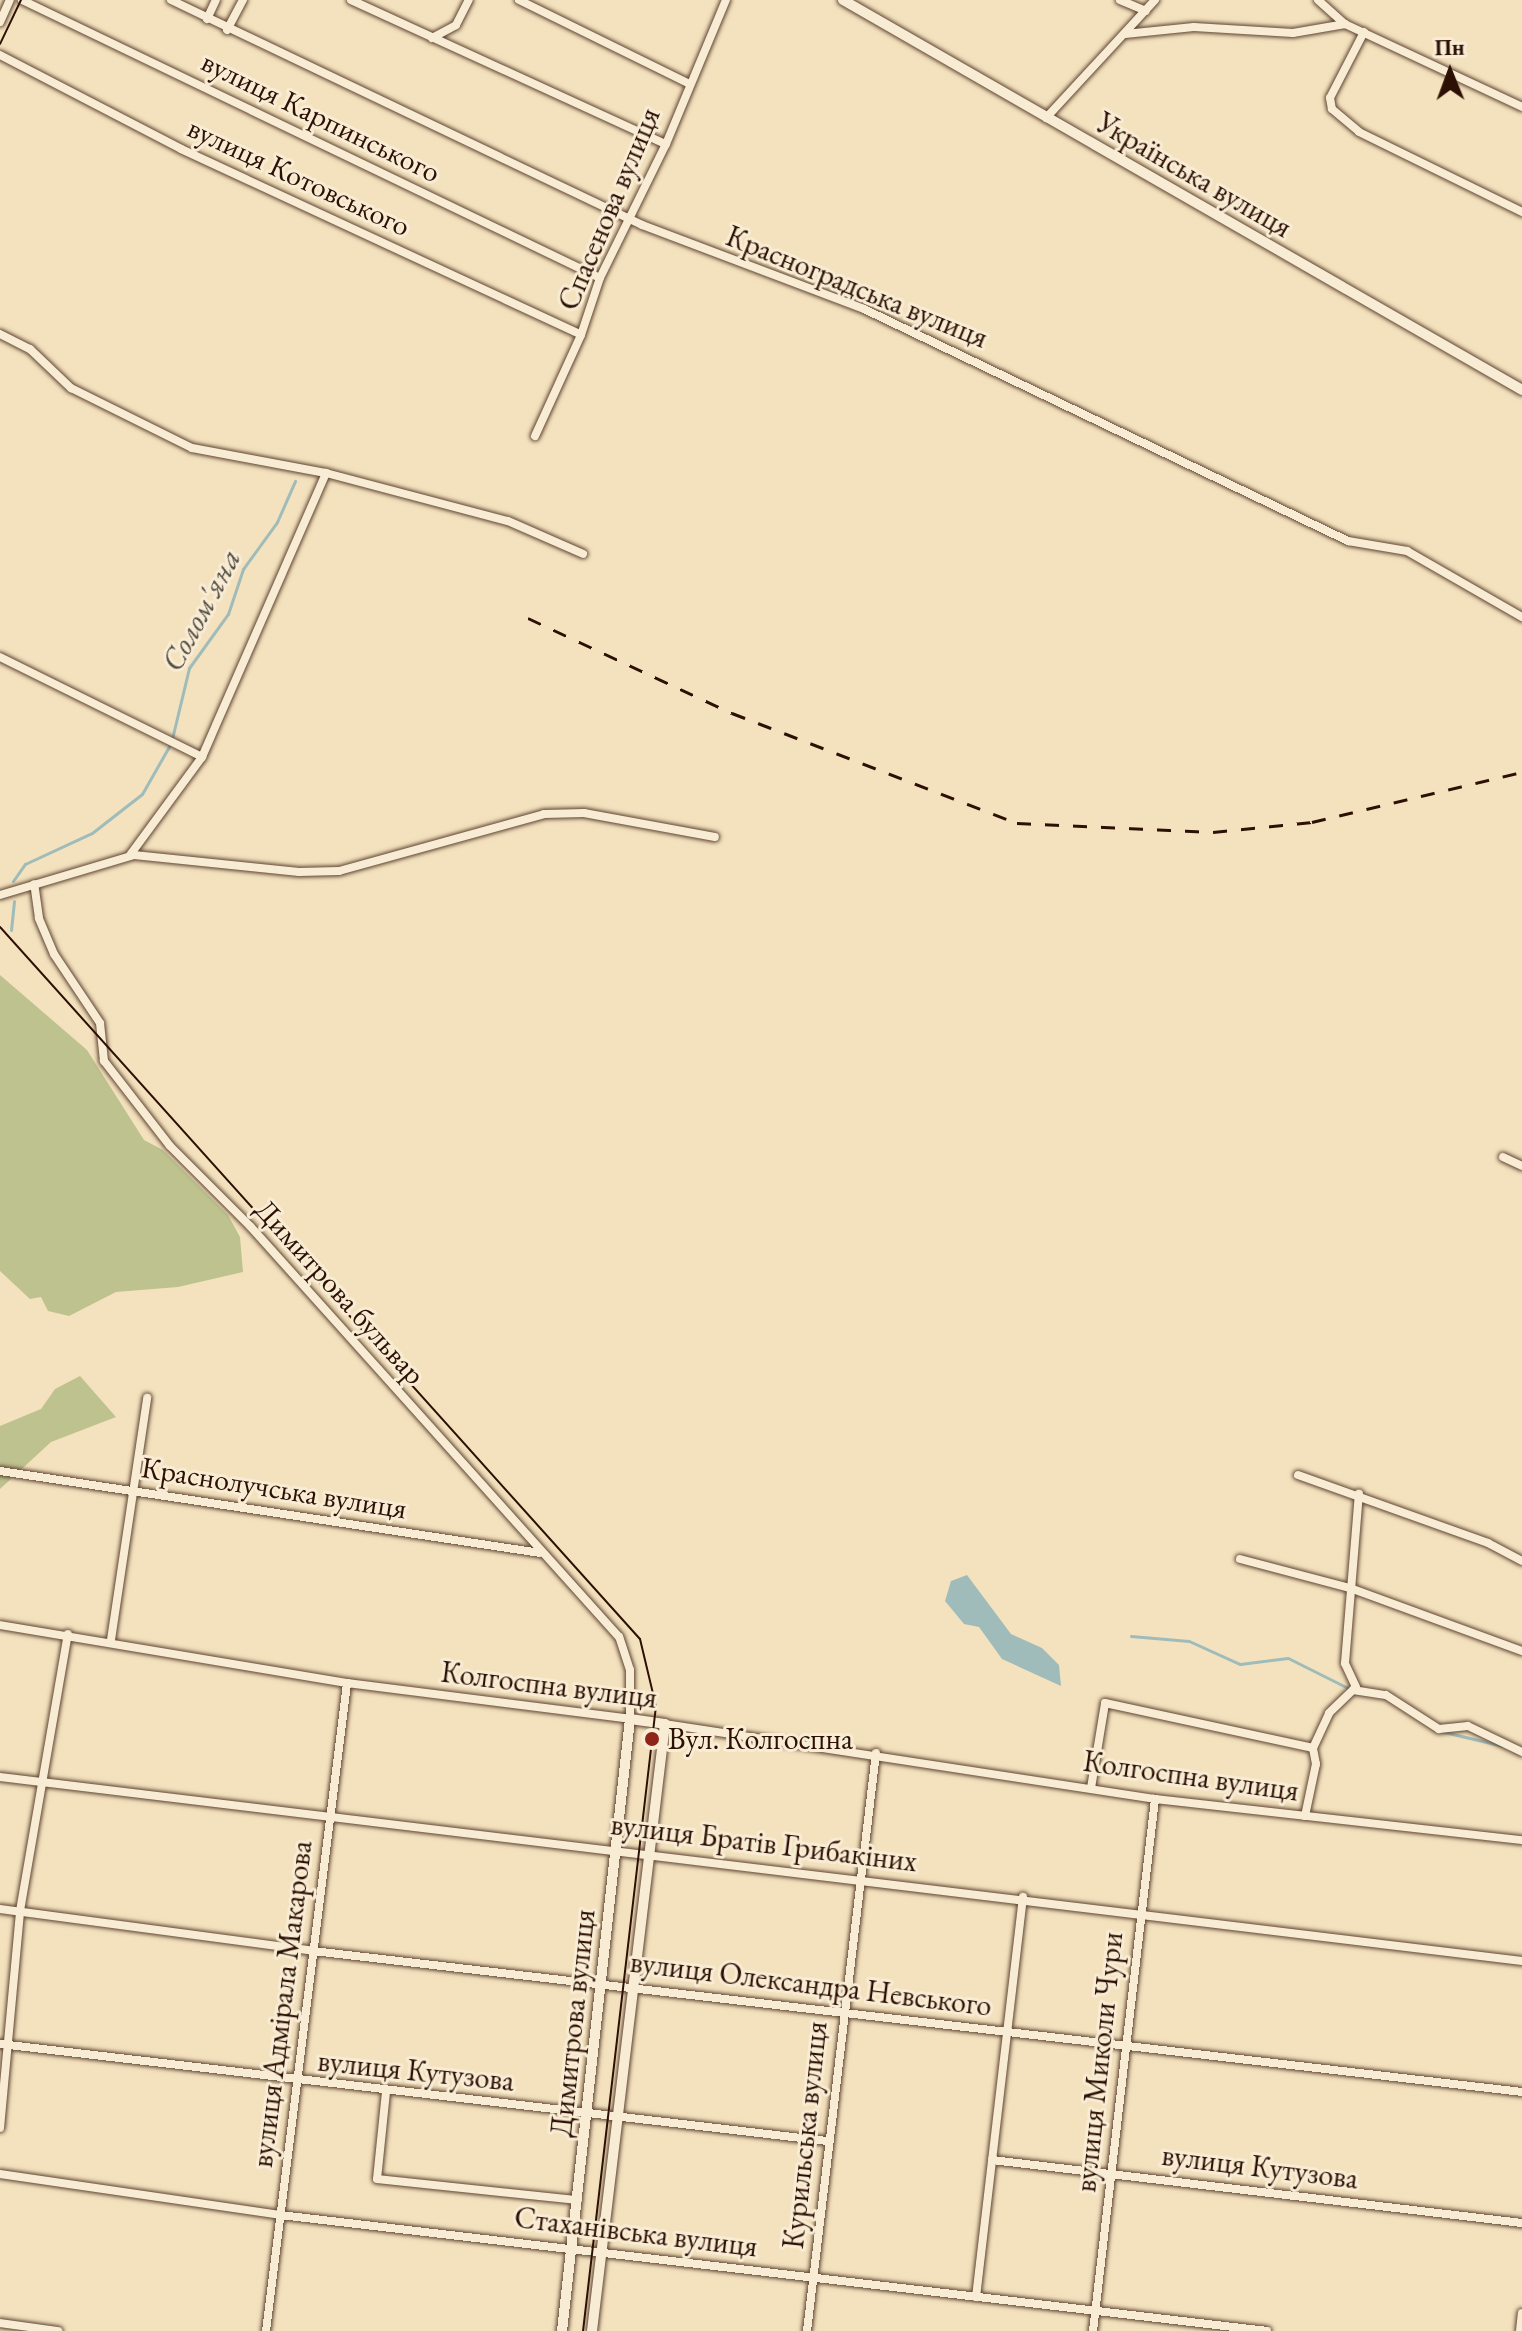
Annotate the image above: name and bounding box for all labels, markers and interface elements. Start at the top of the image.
north arrow [1410,32,1490,112]
text: Пн [1434,33,1465,62]
street label: вулиця Карпинського [196,44,446,190]
street label: Спасенова вулиця [550,102,668,316]
street label: Українська вулиця [1090,104,1298,246]
street label: вулиця Котовського [182,110,416,244]
street label: Красноградська вулиця [721,218,993,356]
water label: Солом'яна [153,542,249,678]
street label: Димитрова бульвар [247,1192,433,1392]
street label: Краснолучська вулиця [139,1449,409,1527]
street label: Колгоспна вулиця [439,1654,659,1716]
place label: Вул. Колгоспна [668,1721,853,1757]
marker: Вул. Колгоспна [643,1730,661,1748]
street label: Колгоспна вулиця [1081,1743,1301,1809]
street label: вулиця Братів Грибакіних [609,1806,919,1880]
street label: вулиця Адмірала Макарова [244,1839,320,2169]
street label: Димитрова вулиця [543,1907,603,2139]
street label: вулиця Миколи Чури [1067,1930,1131,2194]
street label: вулиця Олександра Невського [628,1944,994,2024]
street label: Курильська вулиця [775,2019,835,2251]
street label: вулиця Кутузова [316,2043,516,2099]
street label: вулиця Кутузова [1160,2137,1360,2197]
street label: Стаханівська вулиця [512,2199,760,2265]

